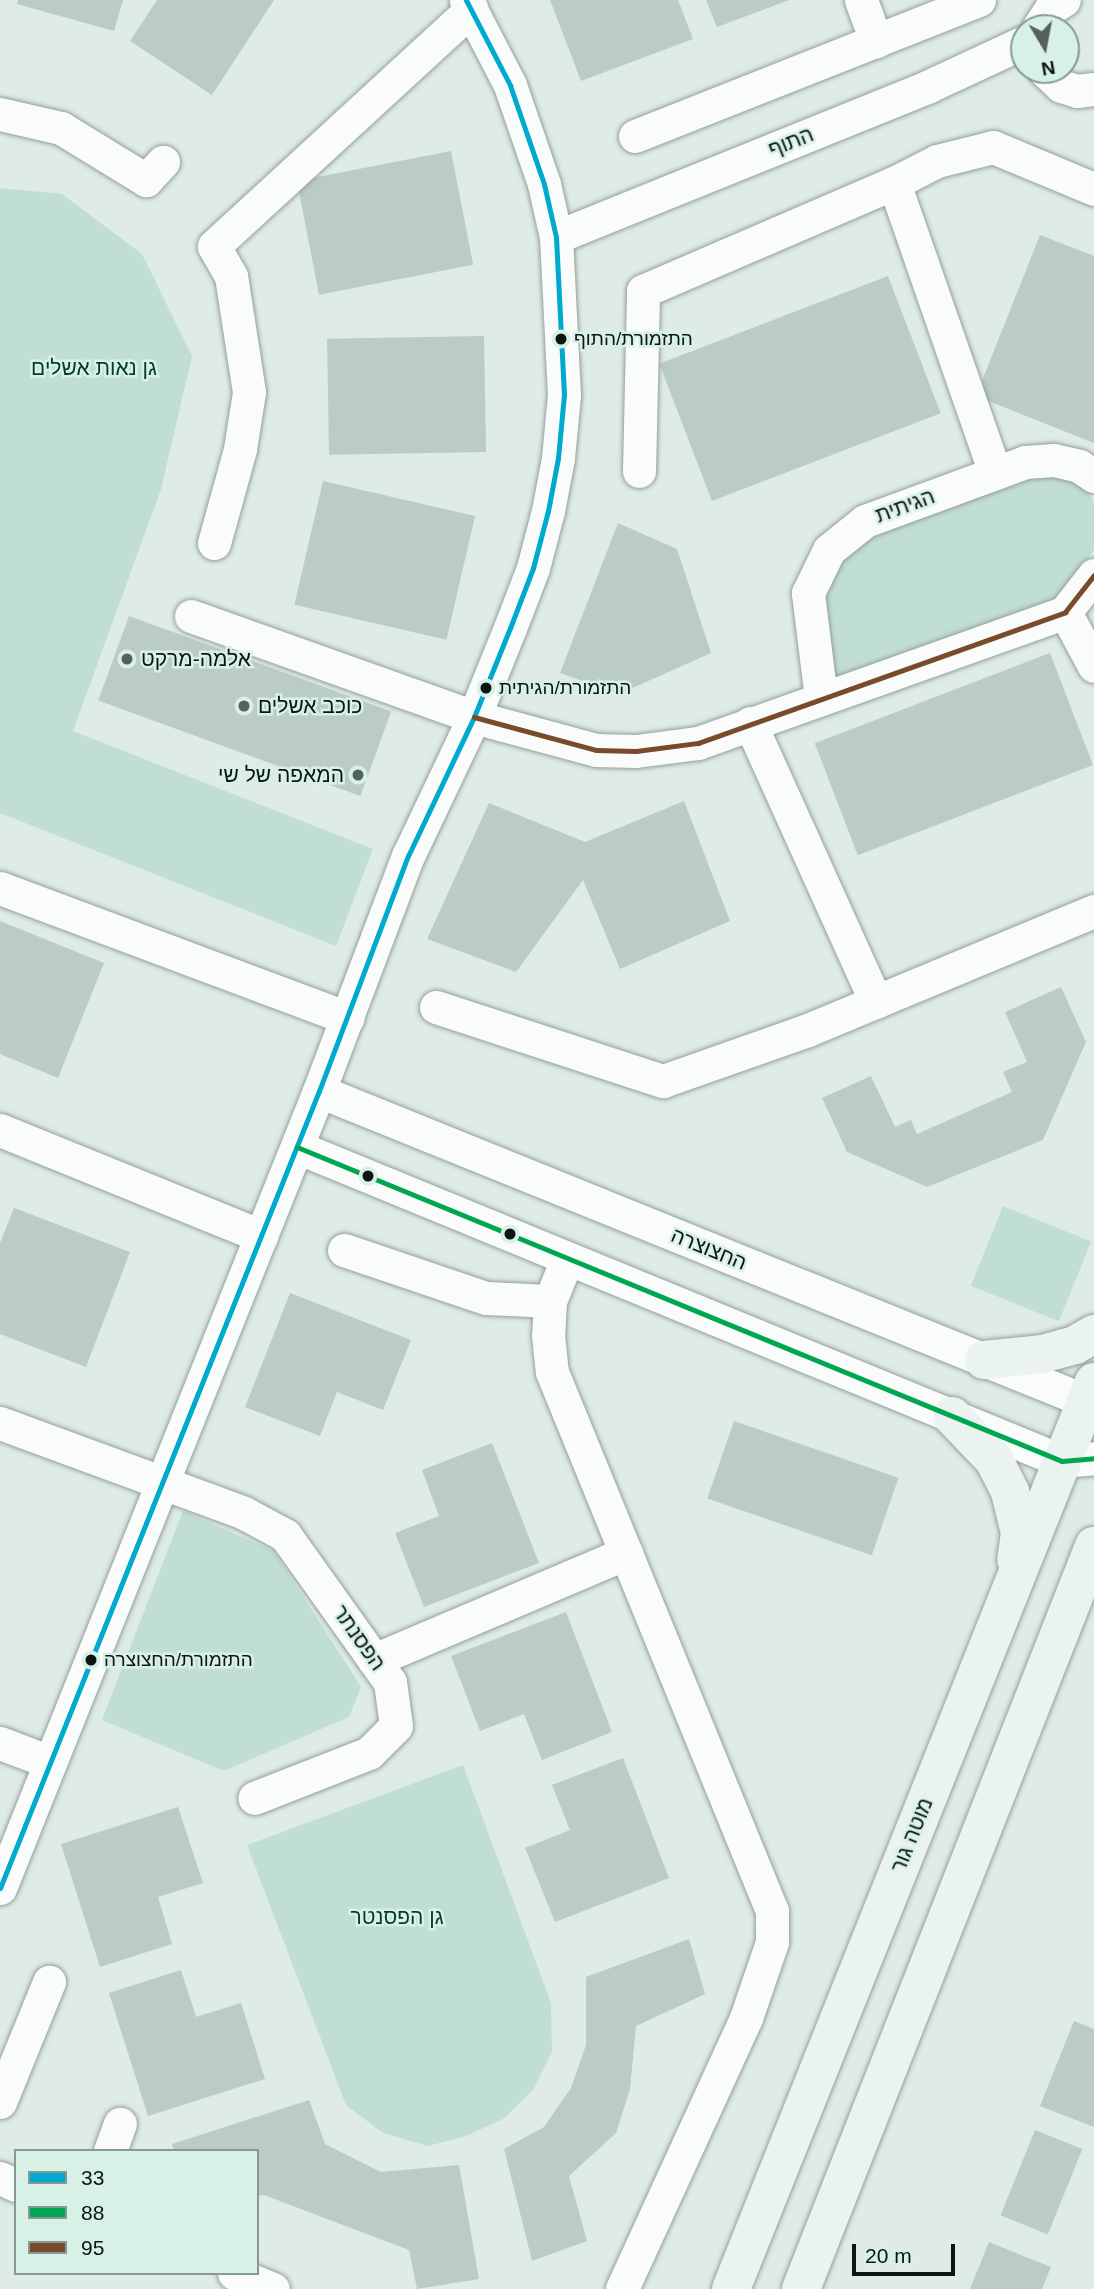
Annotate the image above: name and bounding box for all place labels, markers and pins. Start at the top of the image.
place label: התזמורת/התוף [574,328,693,350]
marker: התזמורת/התוף [554,332,568,346]
place label: אלמה-מרקט [141,646,251,672]
marker: אלמה-מרקט [119,651,135,667]
place label: התזמורת/הגיתית [499,677,631,699]
marker: התזמורת/הגיתית [479,681,493,695]
place label: כוכב אשלים [258,693,362,719]
marker: כוכב אשלים [236,698,252,714]
place label: המאפה של שי [218,762,344,788]
marker: המאפה של שי [350,767,366,783]
unlabelled marker [361,1169,375,1183]
unlabelled marker [503,1227,517,1241]
place label: התזמורת/החצוצרה [104,1649,253,1671]
marker: התזמורת/החצוצרה [84,1653,98,1667]

